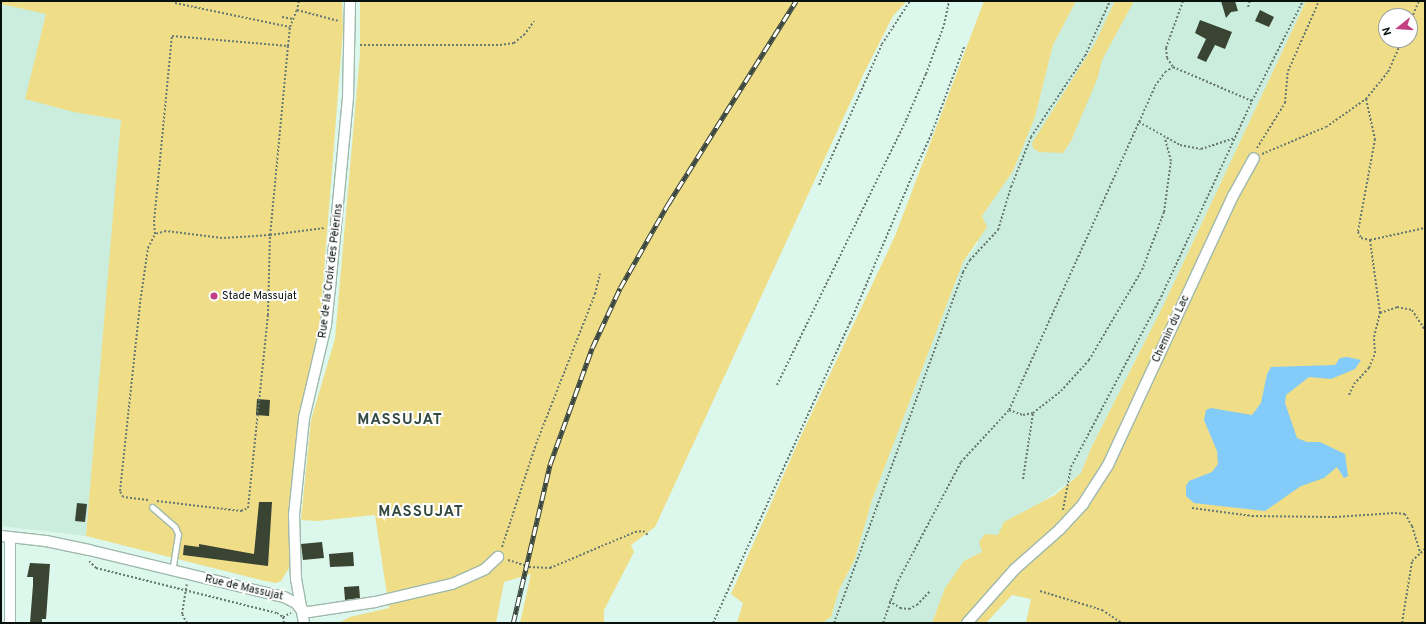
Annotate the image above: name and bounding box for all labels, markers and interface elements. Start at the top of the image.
north arrow [1378,8,1418,48]
text: N [1380,25,1395,37]
street label: Rue de la Croix des Pèlerins [316,203,346,339]
place label: Stade Massujat [222,289,297,303]
marker: Stade Massujat [209,291,219,301]
street label: Chemin du Lac [1150,293,1192,365]
district label: MASSUJAT [357,412,443,430]
district label: MASSUJAT [378,504,464,522]
street label: Rue de Massujat [203,573,285,603]

